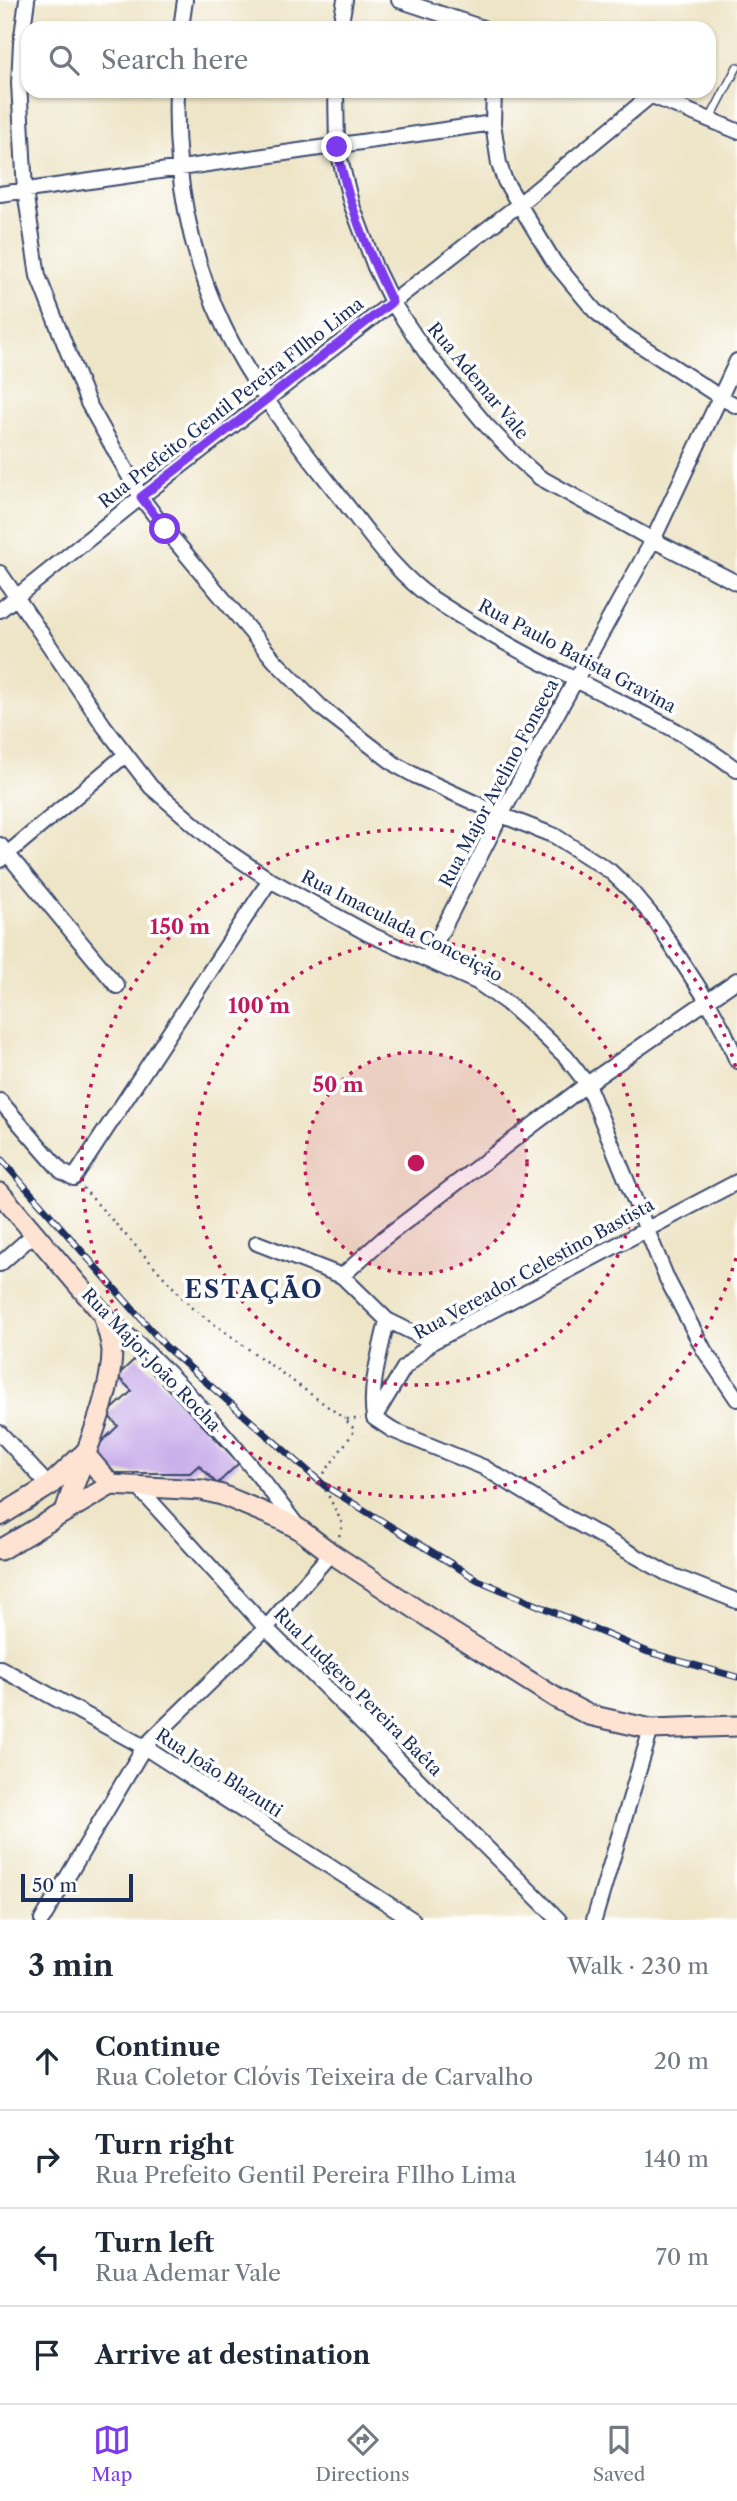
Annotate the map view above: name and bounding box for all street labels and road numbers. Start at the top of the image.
street label: Rua Prefeito Gentil Pereira FIlho Lima [94,292,368,513]
street label: Rua Ademar Vale [423,318,533,444]
street label: Rua Paulo Batista Gravina [474,594,680,718]
street label: Rua Major Avelino Fonseca [435,675,564,891]
street label: Rua Imaculada Conceição [298,866,506,986]
street label: Rua Vereador Celestino Bastista [410,1193,658,1344]
street label: Rua Major João Rocha [77,1284,226,1437]
street label: Rua Ludgero Pereira Baêta [269,1603,447,1781]
street label: Rua João Blazutti [151,1724,287,1822]

